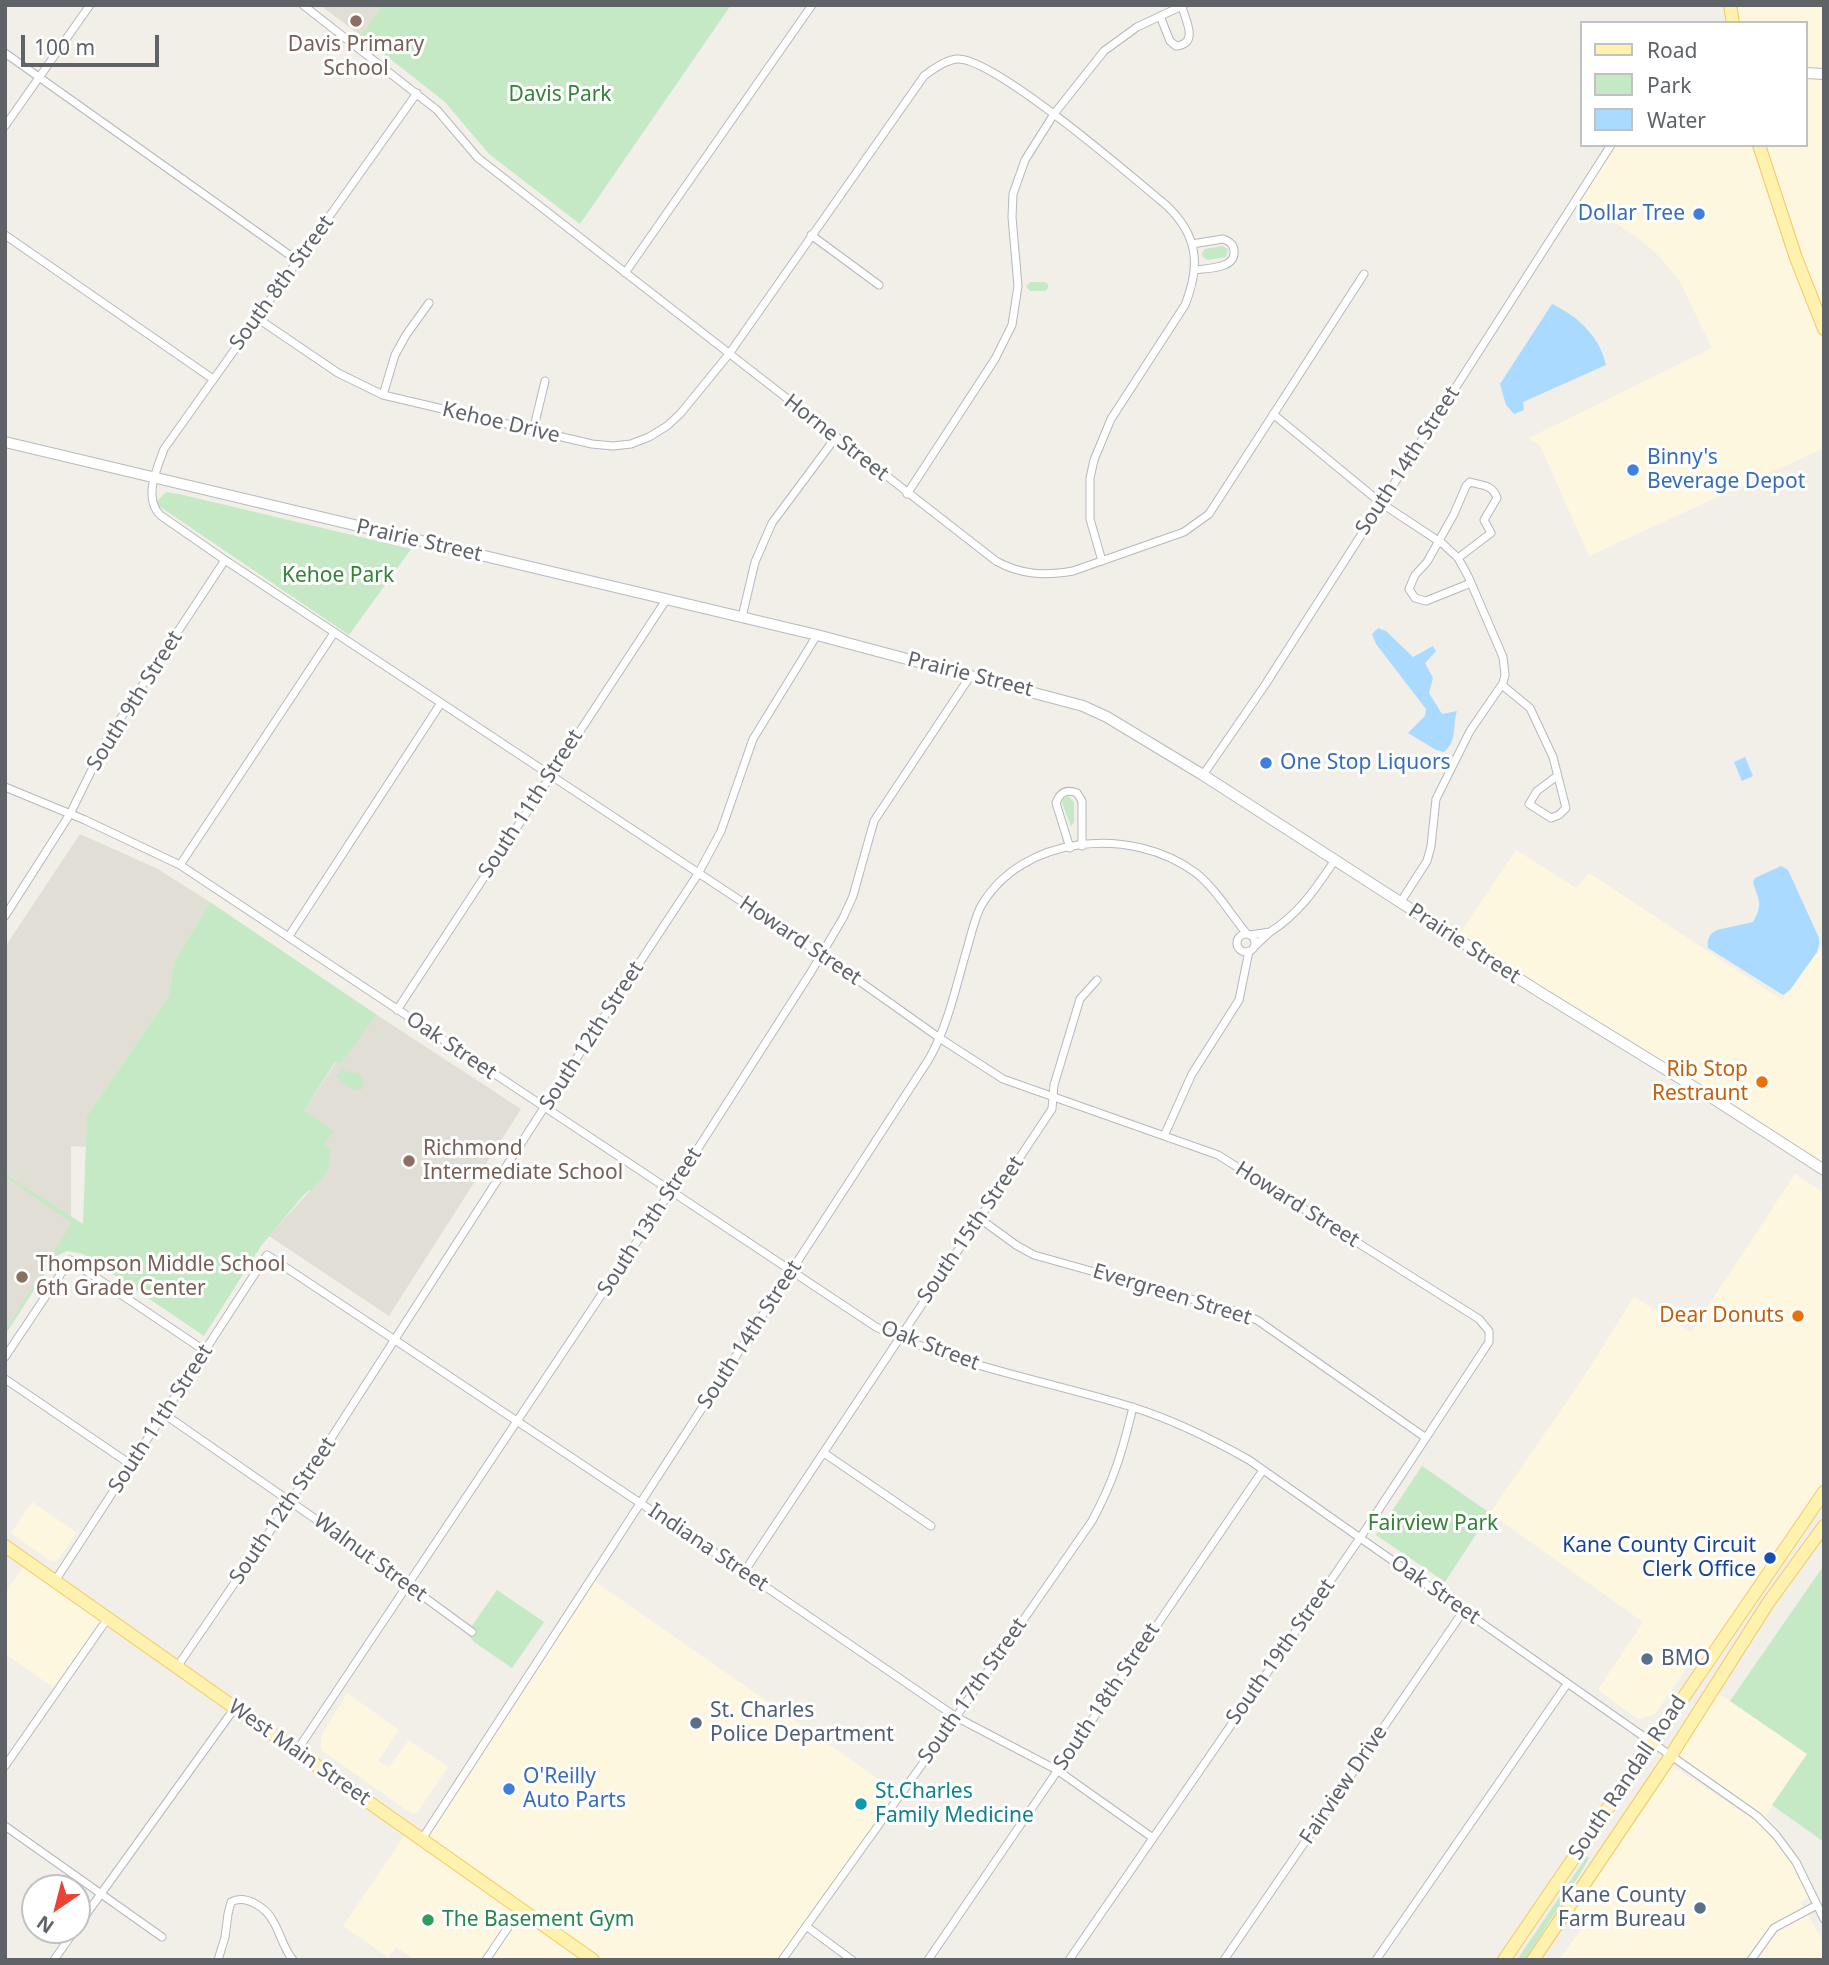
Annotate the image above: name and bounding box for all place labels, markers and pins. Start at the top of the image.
marker: Davis Primary School [348,13,364,29]
place label: Davis Primary School [288,32,424,82]
place label: Dollar Tree [1578,201,1685,227]
marker: Dollar Tree [1691,206,1707,222]
place label: Binny's Beverage Depot [1647,445,1805,495]
marker: Binny's Beverage Depot [1625,462,1641,478]
place label: One Stop Liquors [1280,750,1451,776]
marker: One Stop Liquors [1258,755,1274,771]
place label: Rib Stop Restraunt [1652,1057,1748,1107]
marker: Rib Stop Restraunt [1754,1074,1770,1090]
place label: Richmond Intermediate School [423,1136,623,1186]
marker: Richmond Intermediate School [401,1153,417,1169]
place label: Thompson Middle School 6th Grade Center [36,1252,286,1302]
marker: Thompson Middle School 6th Grade Center [14,1269,30,1285]
place label: Dear Donuts [1659,1303,1784,1329]
marker: Dear Donuts [1790,1308,1806,1324]
place label: Kane County Circuit Clerk Office [1562,1533,1756,1583]
marker: Kane County Circuit Clerk Office [1762,1550,1778,1566]
place label: BMO [1661,1646,1710,1672]
marker: BMO [1639,1651,1655,1667]
place label: St. Charles Police Department [710,1698,894,1748]
marker: St. Charles Police Department [688,1715,704,1731]
place label: O'Reilly Auto Parts [523,1764,626,1814]
place label: St.Charles Family Medicine [875,1779,1034,1829]
marker: O'Reilly Auto Parts [501,1781,517,1797]
marker: St.Charles Family Medicine [853,1796,869,1812]
place label: Kane County Farm Bureau [1558,1883,1686,1933]
marker: Kane County Farm Bureau [1692,1900,1708,1916]
place label: The Basement Gym [442,1907,634,1933]
marker: The Basement Gym [420,1912,436,1928]

